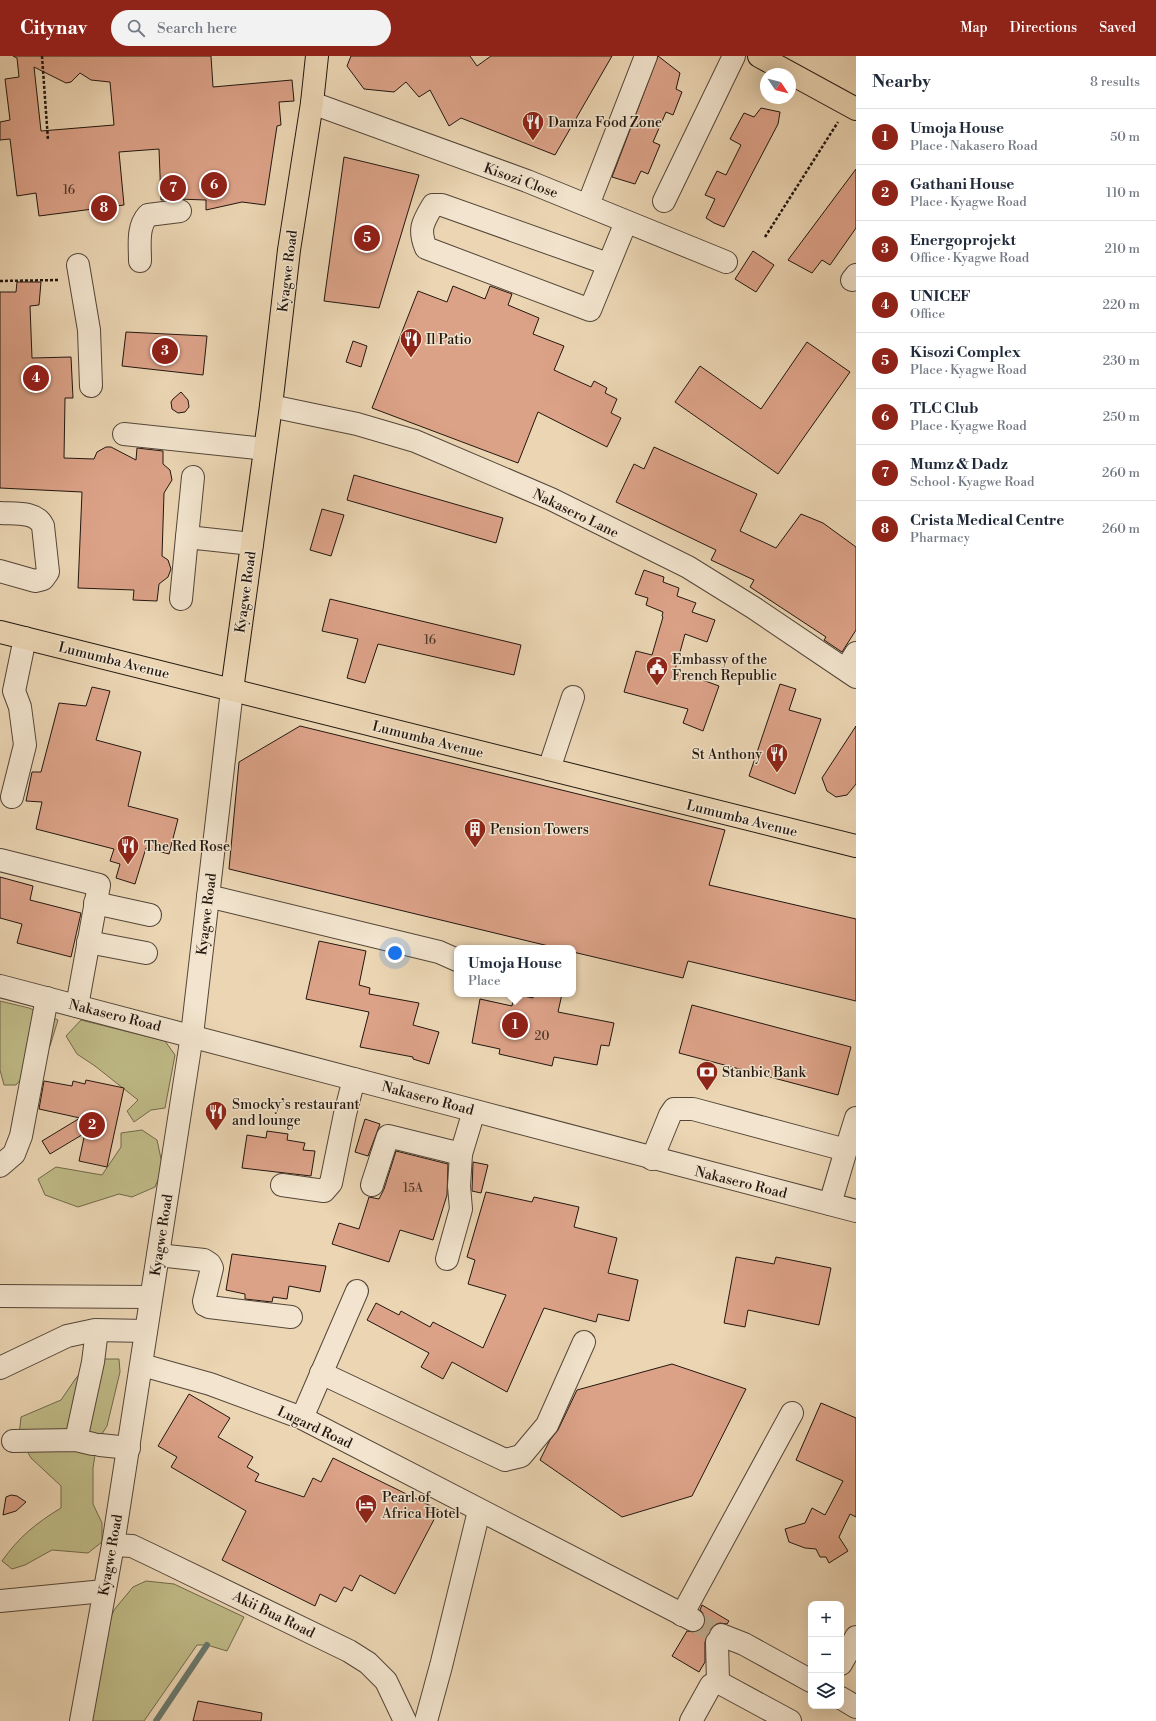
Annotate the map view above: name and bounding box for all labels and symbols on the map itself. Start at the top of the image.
north arrow [760,68,796,104]
restaurant icon: Damza Food Zone [520,109,546,142]
place label: Damza Food Zone [548,114,662,132]
street label: Kisozi Close [481,159,560,203]
pin: 6 [201,170,227,200]
pin: 7 [160,173,186,203]
house number: 16 [63,183,75,198]
pin: 8 [91,193,117,223]
pin: 5 [354,223,380,253]
street label: Kyagwe Road [274,229,302,313]
restaurant icon: Il Patio [398,326,424,359]
place label: Il Patio [426,331,472,349]
pin: 3 [152,336,178,366]
pin: 4 [23,363,49,393]
street label: Nakasero Lane [529,485,622,543]
street label: Kyagwe Road [231,550,261,634]
house number: 16 [424,633,436,648]
street label: Lumumba Avenue [56,638,171,683]
place label: Embassy of the French Republic [672,651,777,685]
public building icon: Embassy of the French Republic [644,654,670,687]
street label: Lumumba Avenue [370,717,485,762]
restaurant icon: St Anthony [764,741,790,774]
place label: St Anthony [692,746,762,764]
street label: Lumumba Avenue [684,796,799,841]
building icon: Pension Towers [462,816,488,849]
place label: Pension Towers [490,821,589,839]
restaurant icon: The Red Rose [115,833,141,866]
place label: The Red Rose [144,838,230,856]
street label: Kyagwe Road [193,872,221,956]
your location [385,943,405,963]
street label: Nakasero Road [67,996,163,1036]
pin: 1 [502,1010,528,1040]
house number: 20 [535,1029,549,1044]
bank icon: Stanbic Bank [694,1059,720,1092]
place label: Stanbic Bank [722,1064,806,1082]
street label: Nakasero Road [380,1078,476,1120]
place label: Smocky’s restaurant and lounge [232,1096,360,1130]
restaurant icon: Smocky’s restaurant and lounge [203,1099,229,1132]
pin: 2 [79,1110,105,1140]
street label: Nakasero Road [693,1163,789,1203]
house number: 15A [403,1181,424,1196]
street label: Kyagwe Road [147,1193,177,1277]
street label: Lugard Road [274,1403,355,1453]
place label: Pearl of Africa Hotel [381,1489,460,1523]
hotel icon: Pearl of Africa Hotel [353,1492,379,1525]
street label: Kyagwe Road [95,1513,127,1597]
street label: Akii Bua Road [229,1587,318,1643]

